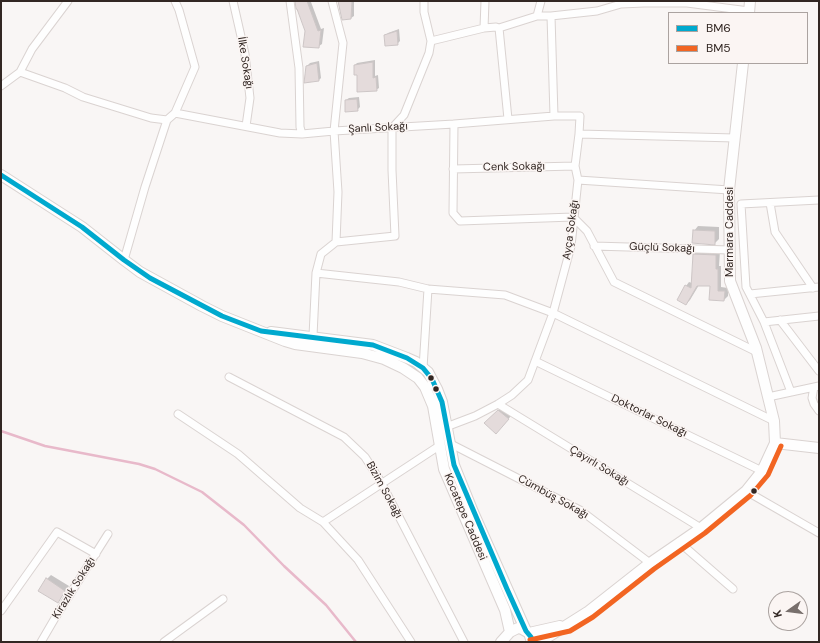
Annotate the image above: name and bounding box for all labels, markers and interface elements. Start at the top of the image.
legend [668,12,808,64]
text: BM6 [706,20,731,36]
street label: İlke Sokağı [234,36,256,90]
text: BM5 [706,40,731,56]
street label: Şanlı Sokağı [348,120,408,136]
street label: Cenk Sokağı [483,160,545,174]
street label: Marmara Caddesi [723,187,737,277]
street label: Ayça Sokağı [560,199,582,261]
street label: Güçlü Sokağı [629,240,695,256]
unlabelled marker [426,373,436,383]
unlabelled marker [431,384,441,394]
street label: Doktorlar Sokağı [609,392,689,440]
street label: Çayırlı Sokağı [567,443,631,489]
street label: Bizim Sokağı [363,459,405,521]
street label: Kocatepe Caddesi [441,472,489,562]
street label: Cümbüş Sokağı [515,472,591,522]
unlabelled marker [749,486,759,496]
street label: Kirazlık Sokağı [50,555,98,621]
north arrow [768,591,808,631]
text: K [770,608,785,619]

